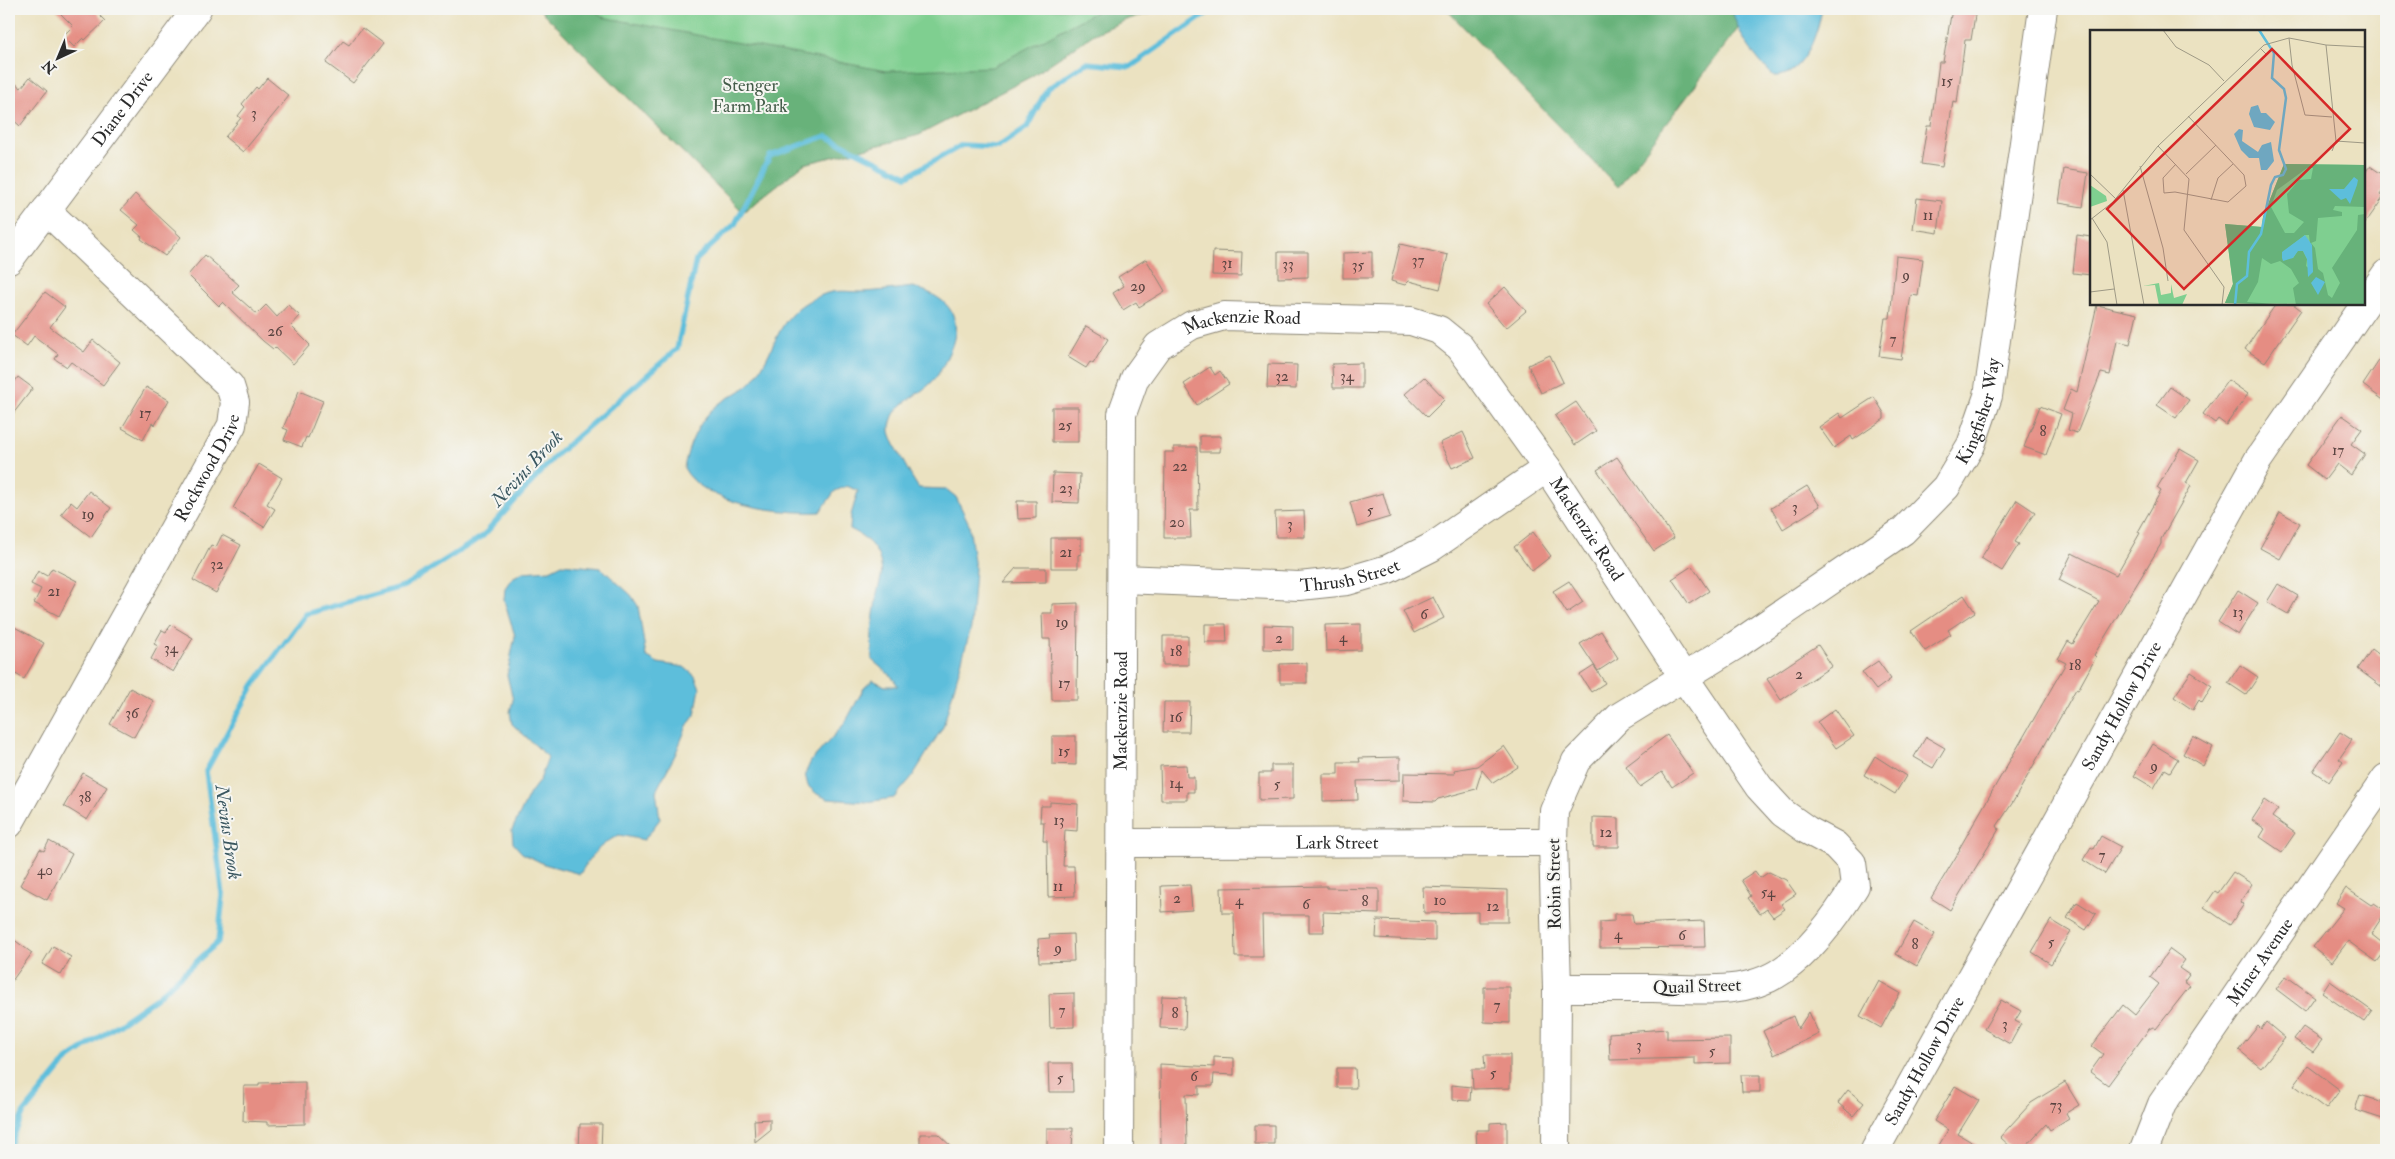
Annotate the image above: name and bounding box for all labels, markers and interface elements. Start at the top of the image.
inset map [2090,30,2365,305]
north arrow [32,32,82,82]
text: N [39,56,60,78]
street label: Diane Drive [87,66,159,151]
house number: 15 [1941,72,1953,91]
park label: Stenger Farm Park [712,74,788,118]
house number: 3 [251,104,257,123]
house number: 11 [1923,206,1933,225]
house number: 37 [1412,251,1424,270]
house number: 31 [1221,254,1233,273]
house number: 33 [1282,255,1294,274]
house number: 35 [1352,256,1365,275]
house number: 9 [1901,266,1910,285]
house number: 29 [1130,277,1146,296]
street label: Mackenzie Road [1178,305,1301,340]
house number: 26 [267,322,284,341]
house number: 7 [1890,330,1897,349]
street label: Kingfisher Way [1951,355,2005,469]
house number: 32 [1275,367,1289,386]
house number: 34 [1340,367,1355,386]
house number: 17 [139,404,151,423]
street label: Rockwood Drive [169,413,245,526]
house number: 25 [1058,416,1072,435]
house number: 8 [2039,422,2047,441]
water label: Nevins Brook [485,425,568,513]
house number: 17 [2332,441,2344,460]
house number: 22 [1172,457,1188,476]
street label: Mackenzie Road [1544,473,1629,585]
house number: 23 [1059,479,1073,498]
house number: 3 [1792,498,1798,517]
house number: 5 [1367,501,1374,520]
house number: 19 [82,505,94,524]
house number: 20 [1169,513,1185,532]
house number: 3 [1287,515,1293,534]
house number: 21 [1060,543,1072,562]
street label: Thrush Street [1299,554,1404,598]
house number: 32 [210,555,224,574]
house number: 21 [48,582,60,601]
house number: 13 [2232,603,2244,622]
house number: 6 [1420,605,1429,624]
house number: 19 [1056,613,1068,632]
house number: 4 [1339,628,1348,647]
house number: 2 [1275,629,1283,648]
street label: Sandy Hollow Drive [2077,637,2167,775]
house number: 34 [164,639,179,658]
house number: 18 [1170,642,1182,661]
street label: Mackenzie Road [1110,651,1133,771]
house number: 18 [2069,656,2081,675]
house number: 2 [1795,665,1803,684]
house number: 17 [1058,674,1070,693]
house number: 36 [125,704,140,723]
house number: 16 [1170,708,1184,727]
house number: 15 [1058,742,1070,761]
house number: 9 [2149,757,2158,776]
house number: 14 [1169,774,1184,793]
house number: 5 [1274,775,1281,794]
water label: Nevins Brook [209,782,247,881]
house number: 38 [79,788,91,807]
house number: 13 [1053,811,1065,830]
house number: 12 [1600,823,1613,842]
street label: Lark Street [1295,831,1379,855]
street label: Robin Street [1542,838,1567,930]
house number: 7 [2099,846,2106,865]
house number: 40 [37,861,53,880]
house number: 11 [1053,877,1063,896]
house number: 54 [1761,883,1776,902]
house number: 2 [1173,889,1181,908]
house number: 4 [1235,891,1244,910]
house number: 10 [1434,891,1446,910]
house number: 8 [1361,892,1369,911]
house number: 6 [1302,895,1311,914]
house number: 12 [1487,897,1500,916]
street label: Miner Avenue [2222,913,2299,1010]
house number: 4 [1614,925,1623,944]
house number: 6 [1678,926,1687,945]
house number: 5 [2048,933,2055,952]
house number: 8 [1911,935,1919,954]
house number: 9 [1053,939,1062,958]
street label: Quail Street [1652,973,1742,1000]
street label: Sandy Hollow Drive [1880,992,1970,1130]
house number: 7 [1494,996,1501,1015]
house number: 7 [1059,1001,1066,1020]
house number: 8 [1171,1004,1179,1023]
house number: 3 [2002,1015,2008,1034]
house number: 3 [1636,1036,1642,1055]
house number: 5 [1709,1042,1716,1061]
house number: 5 [1490,1064,1497,1083]
house number: 6 [1190,1067,1199,1086]
house number: 5 [1057,1069,1064,1088]
house number: 73 [2050,1096,2062,1115]

